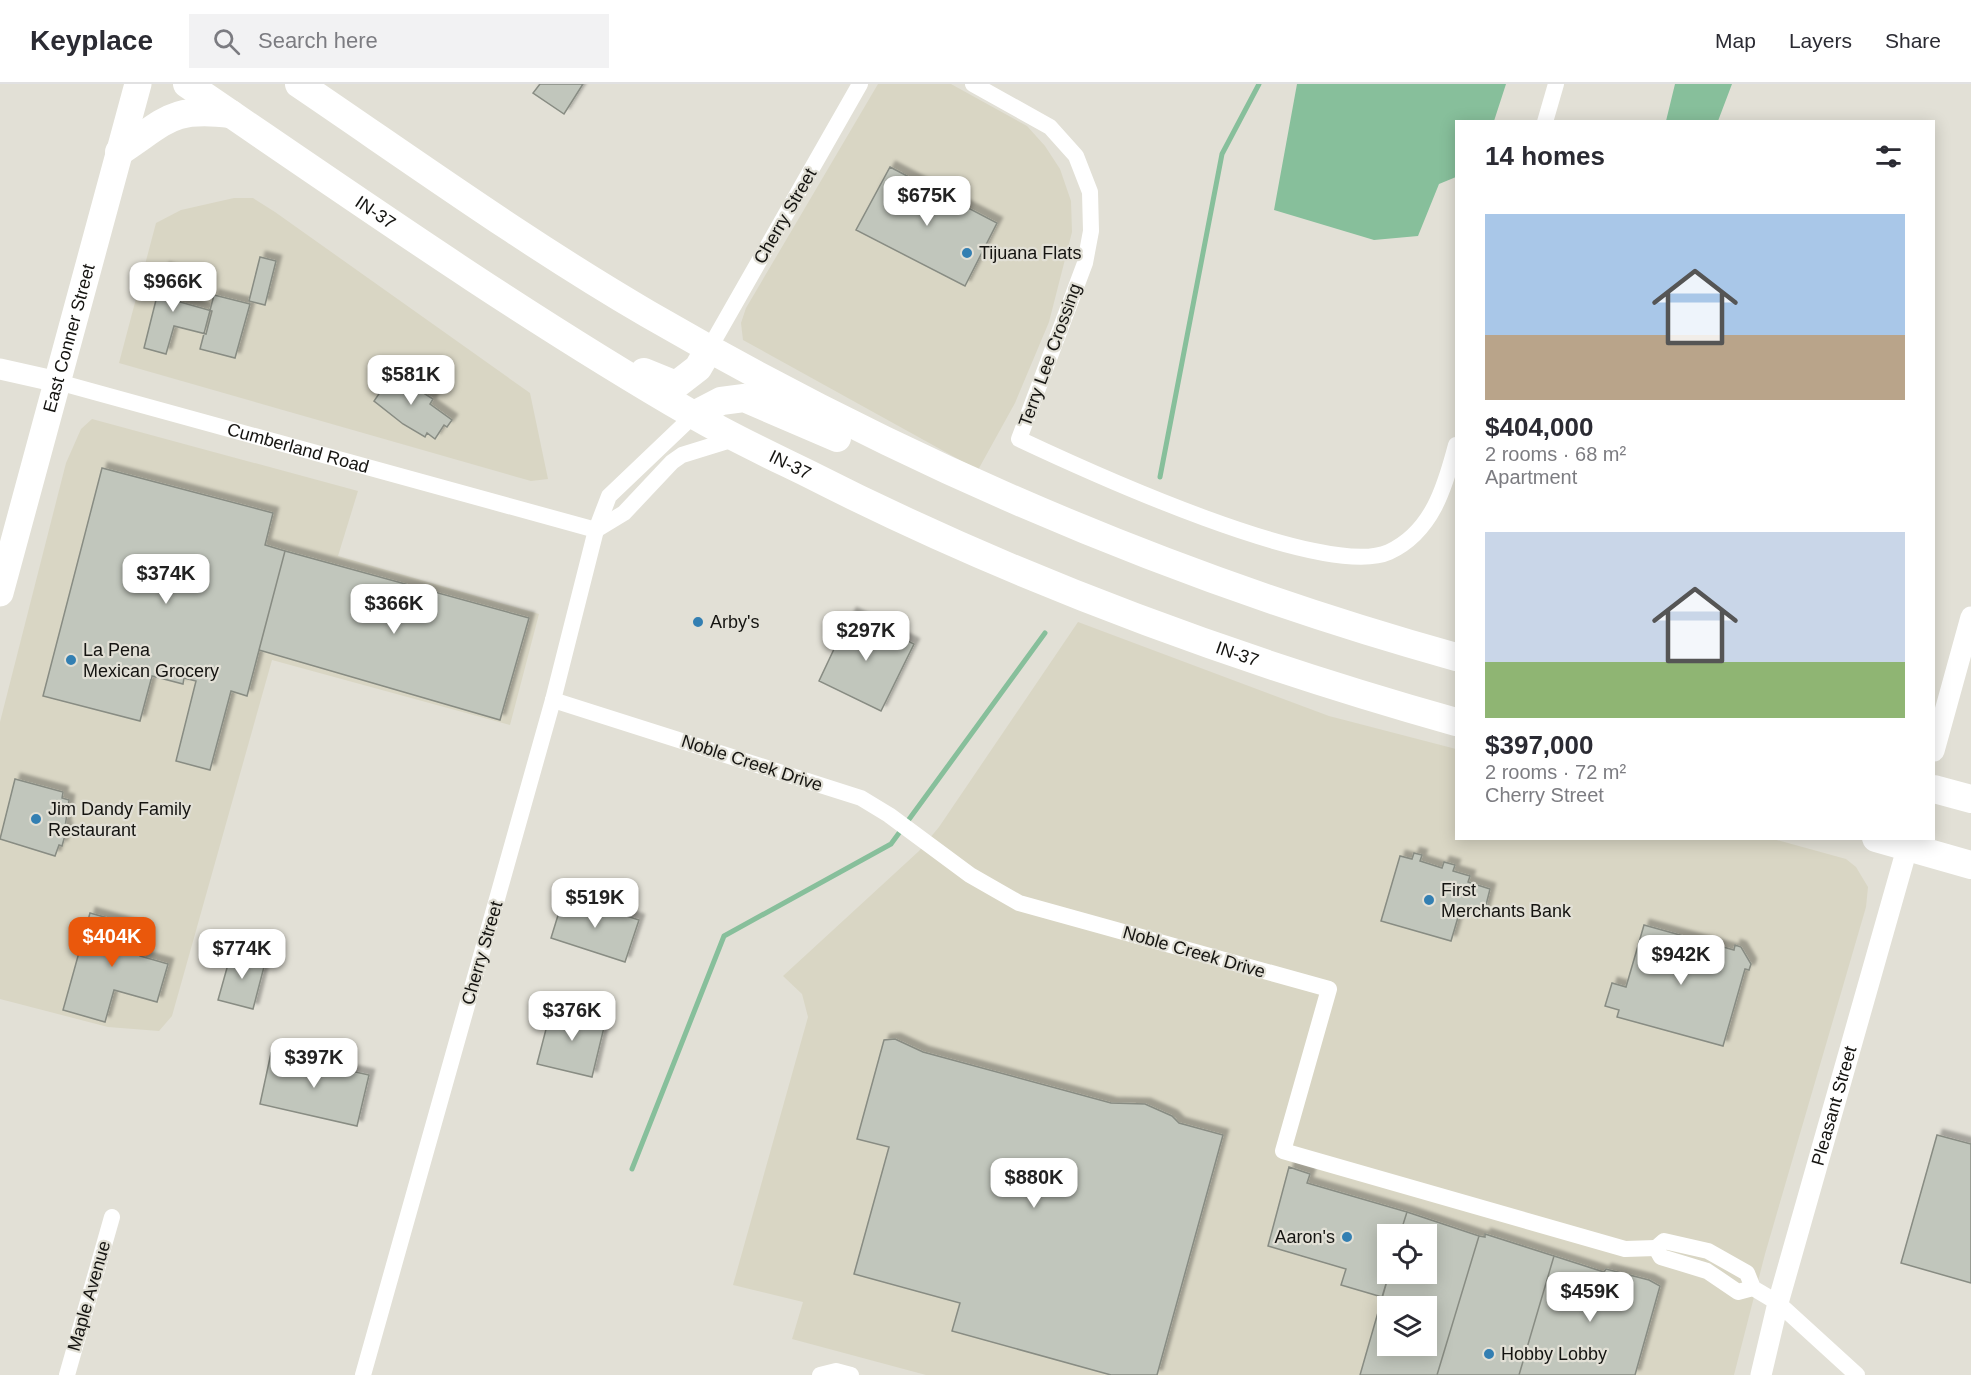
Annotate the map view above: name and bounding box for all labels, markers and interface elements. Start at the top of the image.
search box [189,14,609,68]
text: Keyplace [30,25,153,56]
icon: search [210,25,243,58]
text: Search here [258,28,378,53]
text: Map [1715,29,1756,52]
text: Layers [1789,29,1852,52]
text: Share [1885,29,1941,52]
icon: filters [1872,140,1905,173]
text: 14 homes [1485,141,1605,171]
street label: Cherry Street [750,165,820,267]
pin: $675K [885,176,969,227]
text: $675K [898,184,956,206]
street label: IN-37 [352,192,399,233]
place label: Tijuana Flats [979,243,1081,263]
marker: Tijuana Flats [960,246,974,260]
icon: home [1641,253,1749,361]
street label: East Conner Street [39,262,99,415]
pin: $966K [131,262,215,313]
text: $966K [144,270,202,292]
street label: Terry Lee Crossing [1015,281,1085,429]
pin: $581K [369,355,453,406]
text: $581K [382,363,440,385]
text: $404,000 [1485,412,1593,442]
street label: Cumberland Road [225,419,371,477]
text: 2 rooms · 68 m² [1485,443,1626,465]
street label: IN-37 [766,446,814,483]
text: Apartment [1485,466,1577,488]
pin: $374K [124,554,208,605]
text: $374K [137,562,195,584]
icon: home [1641,571,1749,679]
pin: $366K [352,584,436,635]
text: $366K [365,592,423,614]
pin: $297K [824,611,908,662]
place label: Arby's [710,612,759,632]
marker: Arby's [691,615,705,629]
text: $297K [837,619,895,641]
street label: IN-37 [1213,637,1261,671]
place label: La Pena Mexican Grocery [83,640,219,681]
marker: La Pena Mexican Grocery [64,653,78,667]
text: $397,000 [1485,730,1593,760]
street label: Noble Creek Drive [679,731,825,795]
text: 2 rooms · 72 m² [1485,761,1626,783]
text: Cherry Street [1485,784,1604,806]
place label: Jim Dandy Family Restaurant [48,799,191,840]
marker: Jim Dandy Family Restaurant [29,812,43,826]
pin: $519K [553,878,637,929]
place label: First Merchants Bank [1441,880,1572,921]
text: $519K [566,886,624,908]
marker: First Merchants Bank [1422,893,1436,907]
street label: Cherry Street [458,899,506,1007]
pin: $404K [70,917,154,968]
street label: Noble Creek Drive [1121,922,1267,982]
text: $404K [83,925,141,947]
pin: $774K [200,929,284,980]
pin: $942K [1639,935,1723,986]
text: $774K [213,937,271,959]
text: $942K [1652,943,1710,965]
pin: $376K [530,991,614,1042]
text: $376K [543,999,601,1021]
pin: $397K [272,1038,356,1089]
street label: Pleasant Street [1808,1044,1860,1168]
text: $397K [285,1046,343,1068]
pin: $880K [992,1158,1076,1209]
text: $880K [1005,1166,1063,1188]
map controls [1377,1224,1437,1356]
button: locate [1377,1224,1437,1284]
place label: Aaron's [1275,1227,1335,1247]
marker: Aaron's [1340,1230,1354,1244]
street label: Maple Avenue [64,1239,114,1353]
pin: $459K [1548,1272,1632,1323]
text: $459K [1561,1280,1619,1302]
button: layers [1377,1296,1437,1356]
place label: Hobby Lobby [1501,1344,1607,1364]
marker: Hobby Lobby [1482,1347,1496,1361]

